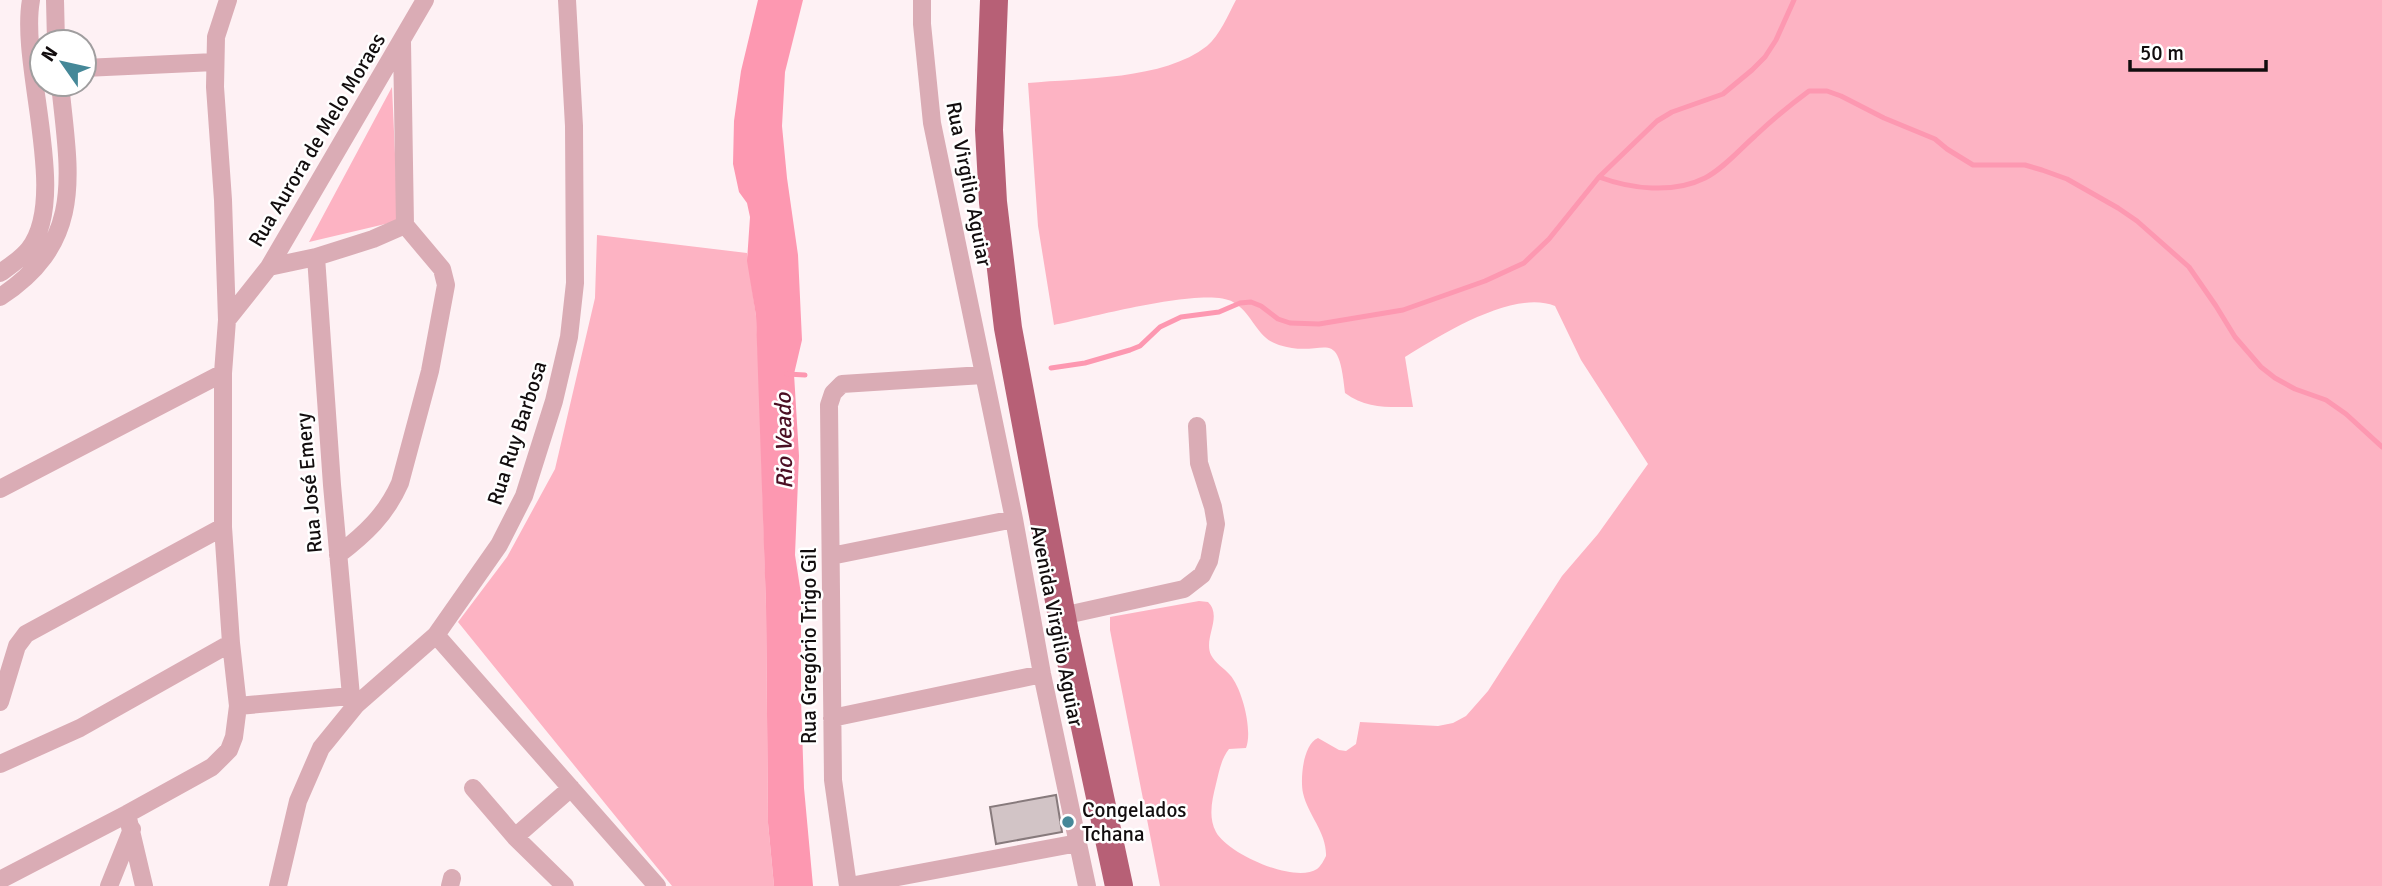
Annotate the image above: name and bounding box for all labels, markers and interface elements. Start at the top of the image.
north arrow [28,28,98,98]
street label: Rua Aurora de Melo Moraes [243,28,391,252]
scale bar [2130,28,2266,72]
text: 50 m [2140,40,2184,66]
text: N [36,42,63,66]
street label: Rua Virgilio Aguiar [940,99,998,269]
street label: Rua Ruy Barbosa [481,358,553,508]
water label: Rio Veado [769,392,799,489]
street label: Rua José Emery [290,412,328,554]
street label: Avenida Virgilio Aguiar [1025,523,1089,729]
street label: Rua Gregório Trigo Gil [796,548,822,744]
place label: Congelados Tchana [1082,797,1187,847]
marker: Congelados Tchana [1060,814,1076,830]

